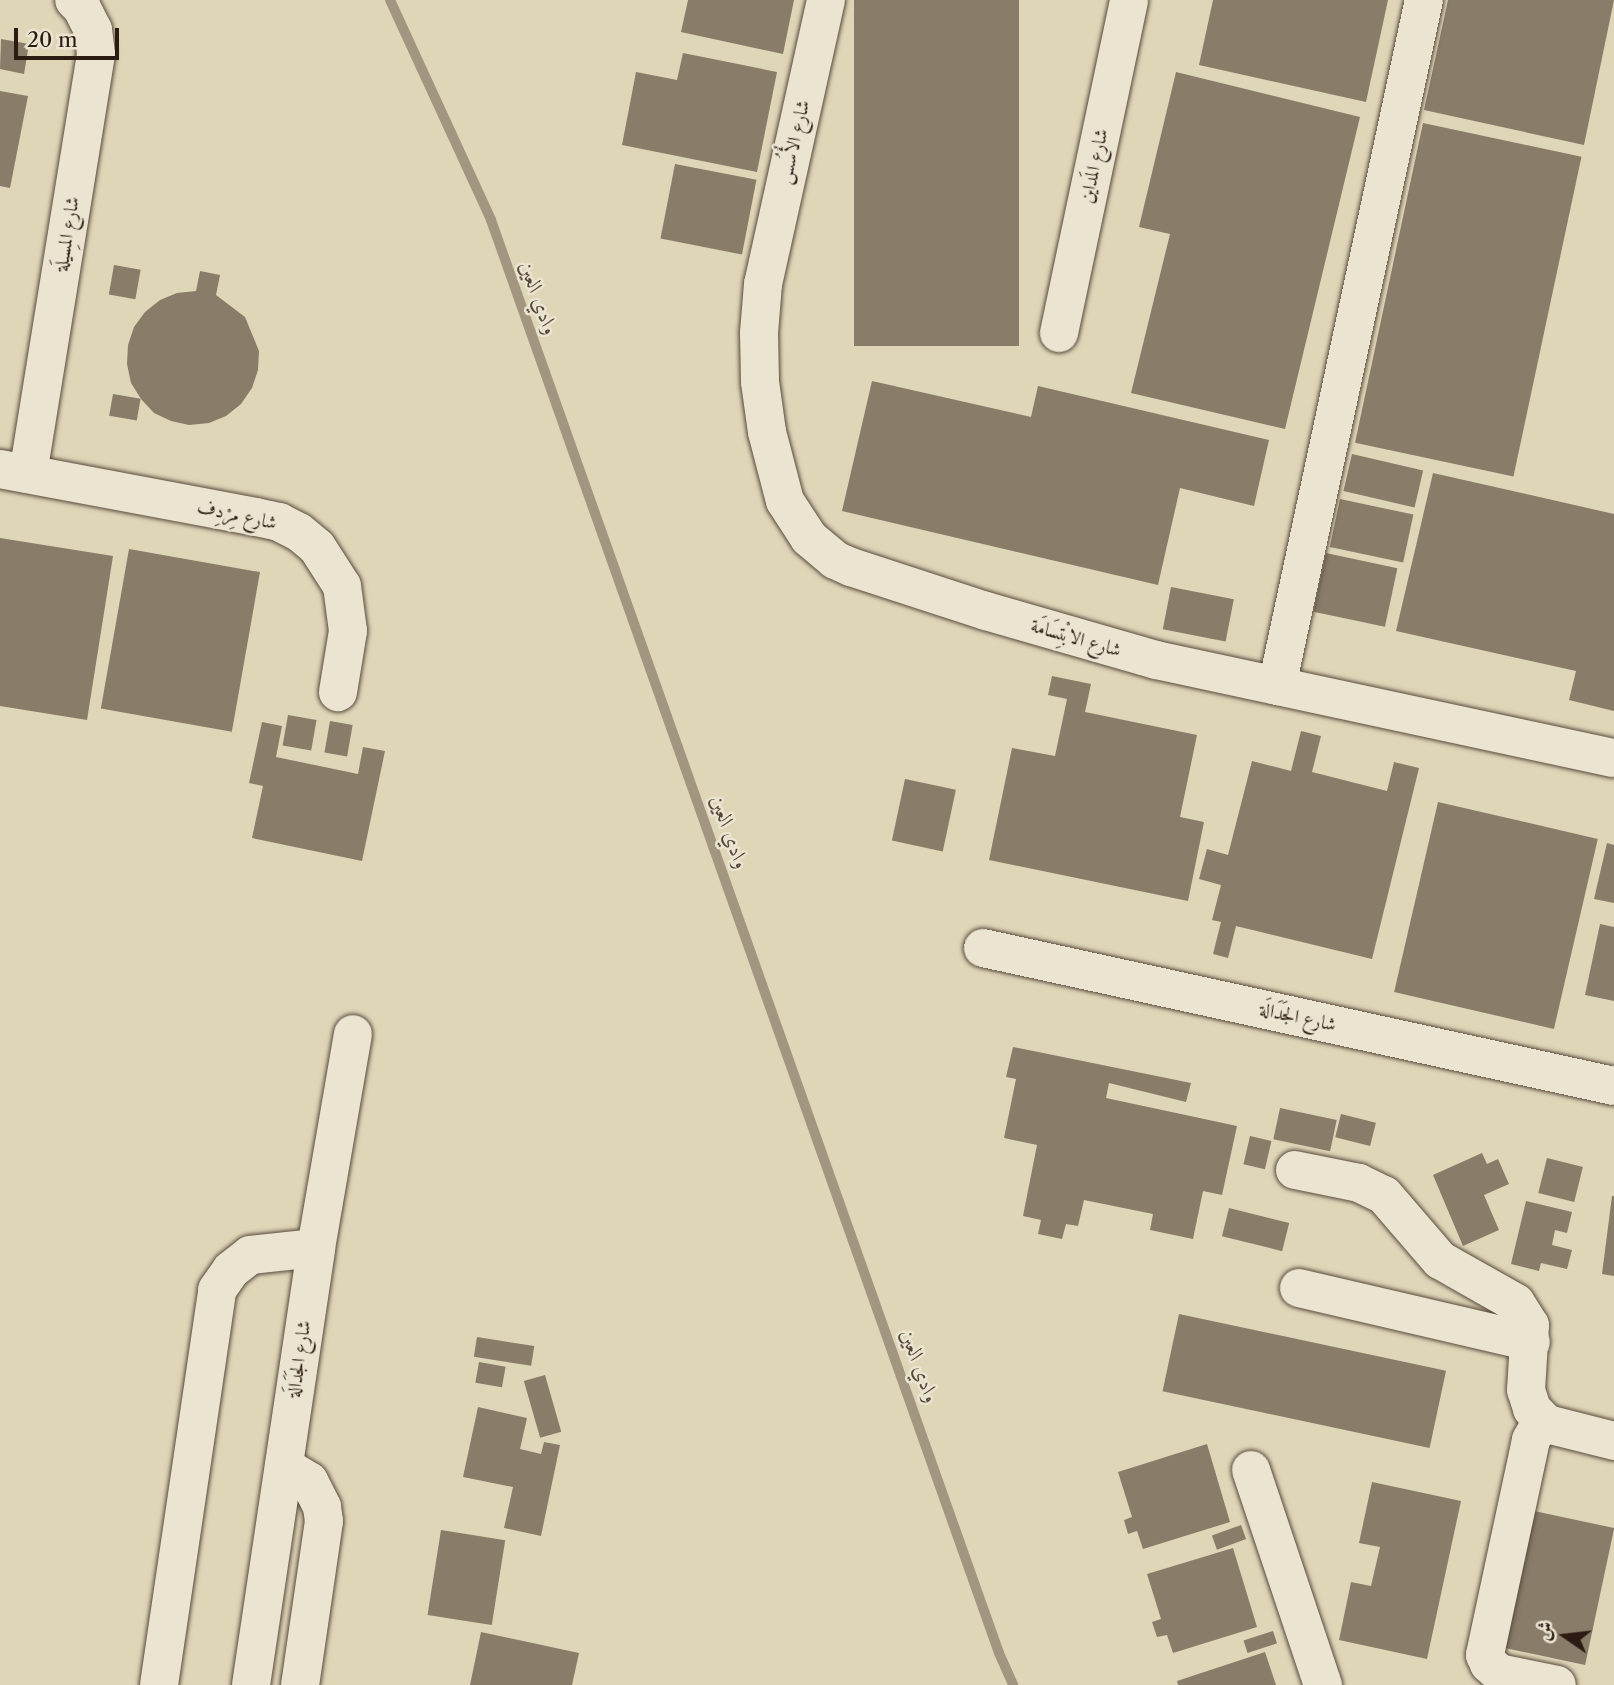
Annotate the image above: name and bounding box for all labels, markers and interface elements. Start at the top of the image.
scale bar [18,14,122,58]
text: 20 m [27,27,78,52]
street label: شارع الأُسُس [773,98,815,186]
street label: شارع المَداين [1075,127,1113,205]
street label: شارع المِسيلَة [50,195,84,273]
water label: وادي العين [514,258,564,338]
street label: شارع مِرْدِف [195,495,279,535]
street label: شارع الابْتِسَامَة [1028,614,1124,662]
water label: وادي العين [705,792,755,872]
street label: شارع الجَدَالَة [1258,998,1338,1036]
street label: شارع الجَدَالَة [282,1319,316,1399]
water label: وادي العين [895,1326,945,1406]
north arrow [1530,1601,1600,1671]
text: ش [1531,1619,1558,1643]

